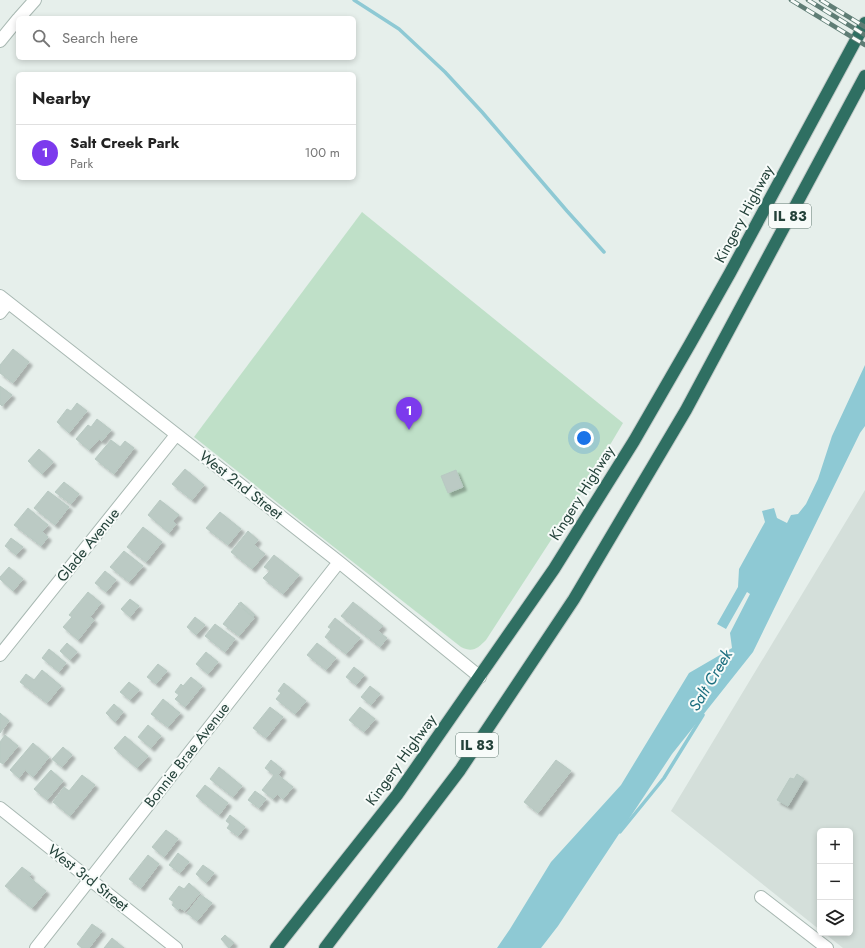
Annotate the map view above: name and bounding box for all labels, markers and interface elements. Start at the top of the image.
search box [16,16,356,60]
icon: search [30,27,52,49]
text: Search here [62,27,138,49]
text: Nearby [32,86,90,110]
text: Salt Creek Park [70,132,179,154]
text: 1 [42,143,48,162]
text: 100 m [305,143,340,162]
text: Park [70,154,93,173]
street label: Kingery Highway [709,161,779,267]
road number: IL 83 [769,204,811,228]
pin: 1 [396,397,422,430]
your location [574,428,594,448]
street label: Kingery Highway [544,441,620,545]
street label: West 2nd Street [195,445,288,525]
street label: Glade Avenue [51,503,125,587]
water label: Salt Creek [683,644,738,715]
street label: Bonnie Brae Avenue [139,698,235,812]
street label: Kingery Highway [360,709,442,810]
road number: IL 83 [456,733,498,757]
map controls [817,828,853,936]
button: + [817,828,853,864]
street label: West 3rd Street [43,839,134,917]
button: − [817,864,853,900]
button: layers [817,900,853,936]

